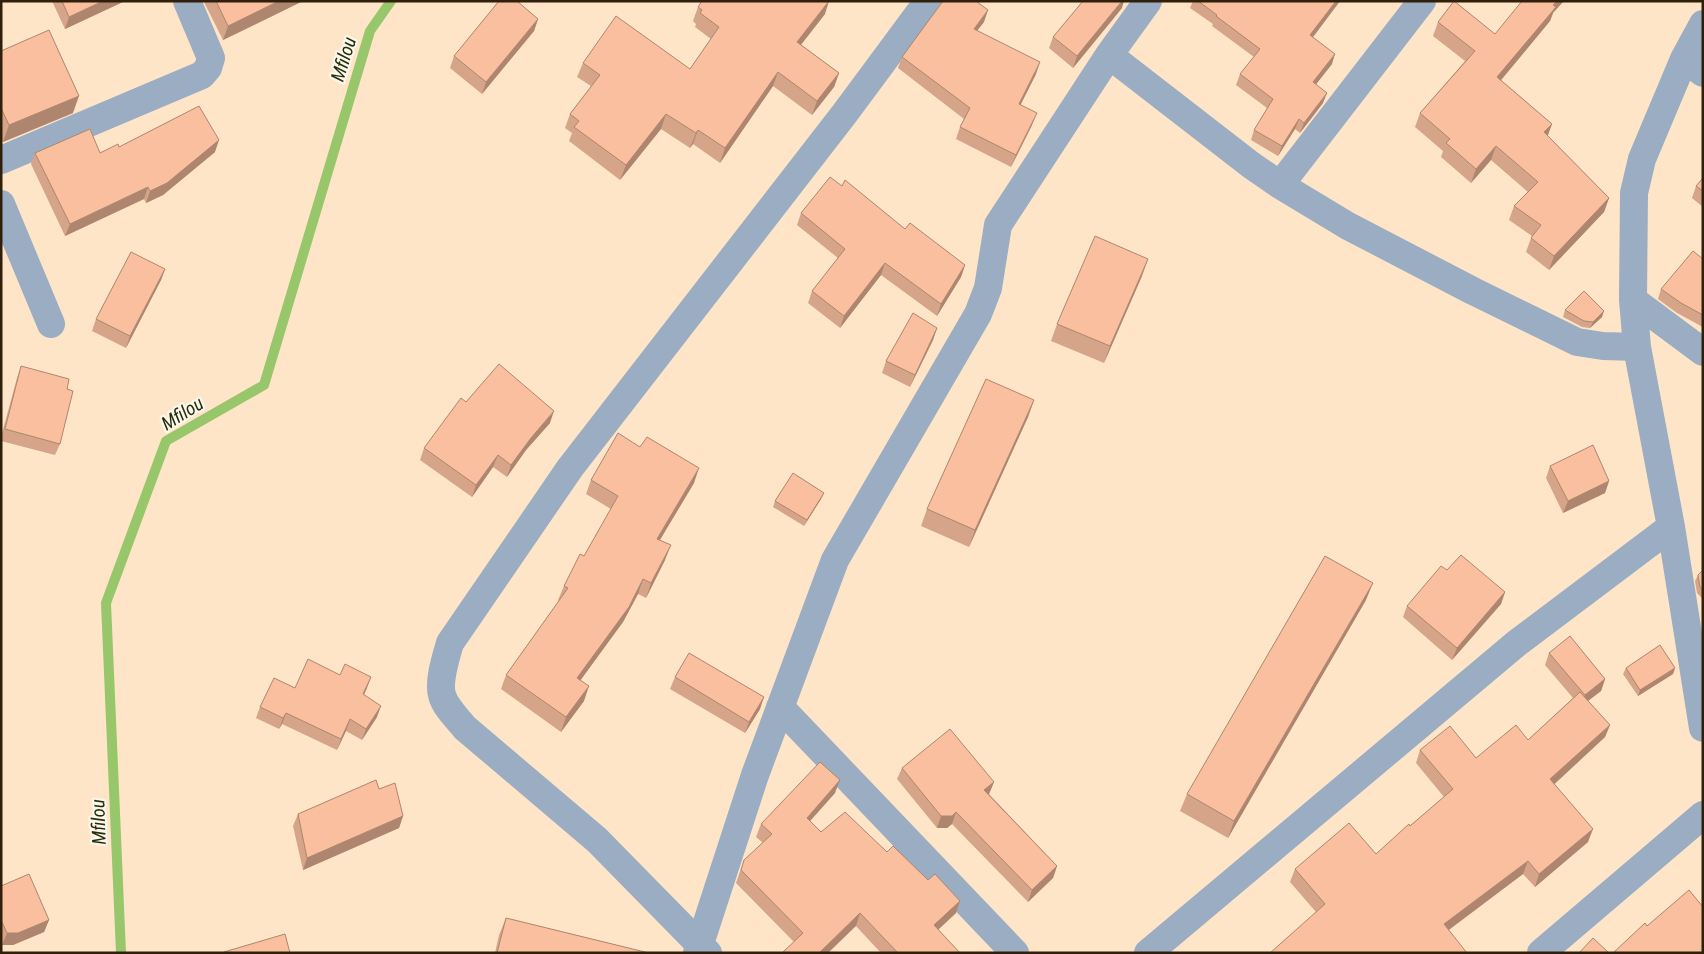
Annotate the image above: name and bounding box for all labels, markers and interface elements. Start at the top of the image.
water label: Mfilou [326,34,361,84]
water label: Mfilou [157,392,208,435]
water label: Mfilou [86,799,111,845]

